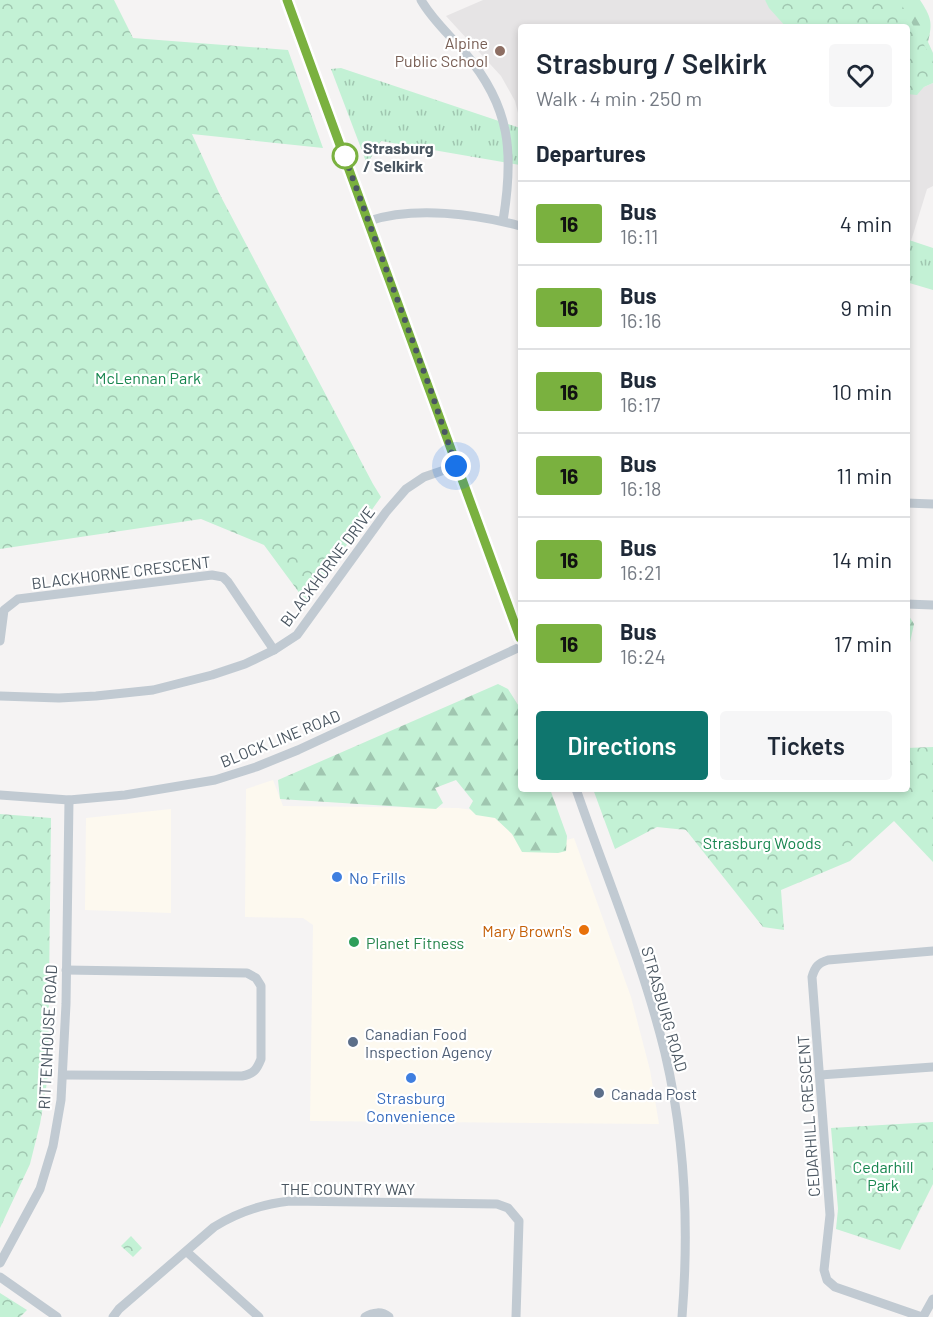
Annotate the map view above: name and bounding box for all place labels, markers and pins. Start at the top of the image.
place label: Alpine Public School [395,33,488,70]
marker: Alpine Public School [493,44,507,58]
place label: Strasburg / Selkirk [363,138,434,175]
marker: Strasburg / Selkirk [332,143,358,169]
place label: No Frills [349,868,406,887]
marker: No Frills [330,870,344,884]
place label: Mary Brown's [482,921,572,940]
marker: Mary Brown's [577,923,591,937]
place label: Planet Fitness [366,933,464,952]
marker: Planet Fitness [347,935,361,949]
place label: Canadian Food Inspection Agency [365,1024,493,1061]
marker: Canadian Food Inspection Agency [346,1035,360,1049]
marker: Strasburg Convenience [404,1071,418,1085]
place label: Canada Post [611,1084,697,1103]
marker: Canada Post [592,1086,606,1100]
place label: Strasburg Convenience [366,1088,456,1125]

